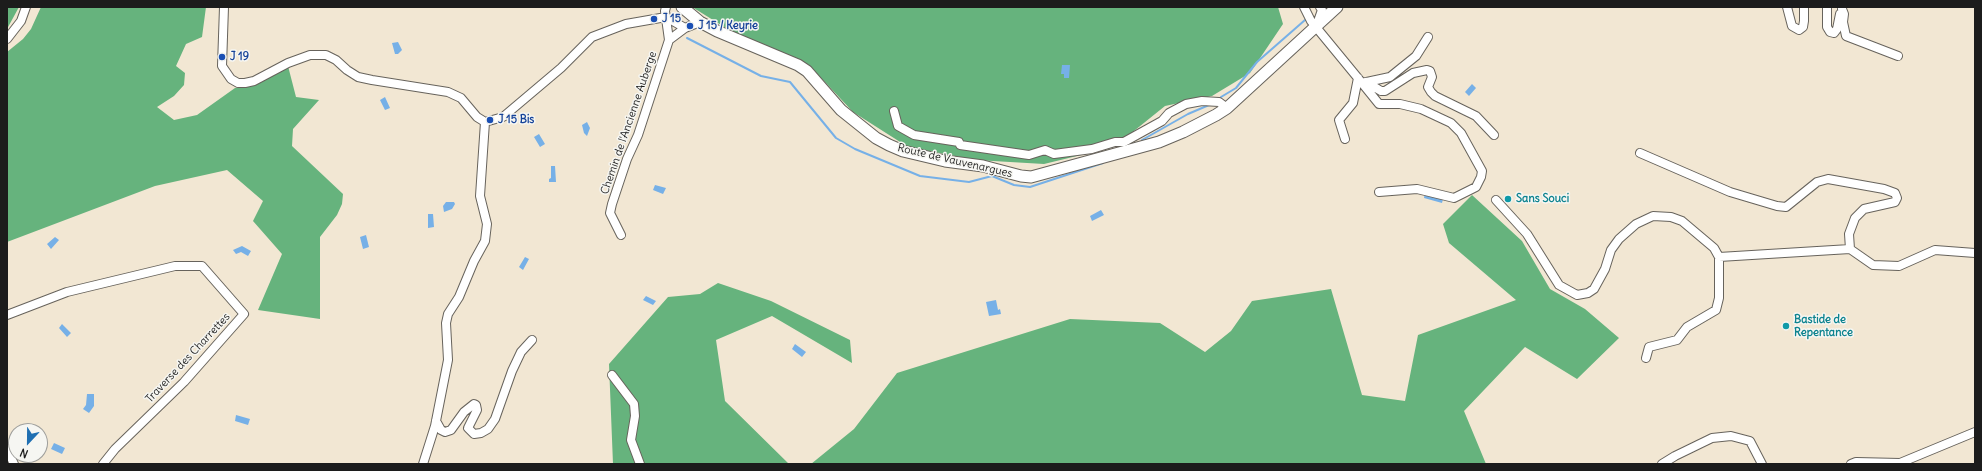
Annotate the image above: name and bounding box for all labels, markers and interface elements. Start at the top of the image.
place label: J 15 [662,12,681,26]
marker: J 15 [649,14,659,24]
place label: J 15 / Keyrie [698,19,758,33]
marker: J 15 / Keyrie [685,21,695,31]
place label: J 19 [230,50,249,64]
street label: Chemin de l'Ancienne Auberge [598,50,660,196]
marker: J 19 [217,52,227,62]
place label: J 15 Bis [498,113,534,127]
marker: J 15 Bis [485,115,495,125]
street label: Route de Vauvenargues [896,141,1014,181]
place label: Sans Souci [1516,192,1569,206]
marker: Sans Souci [1503,194,1513,204]
street label: Traverse des Charrettes [143,310,233,406]
place label: Bastide de Repentance [1794,313,1853,339]
marker: Bastide de Repentance [1781,321,1791,331]
north arrow [8,423,48,463]
text: N [18,445,30,461]

